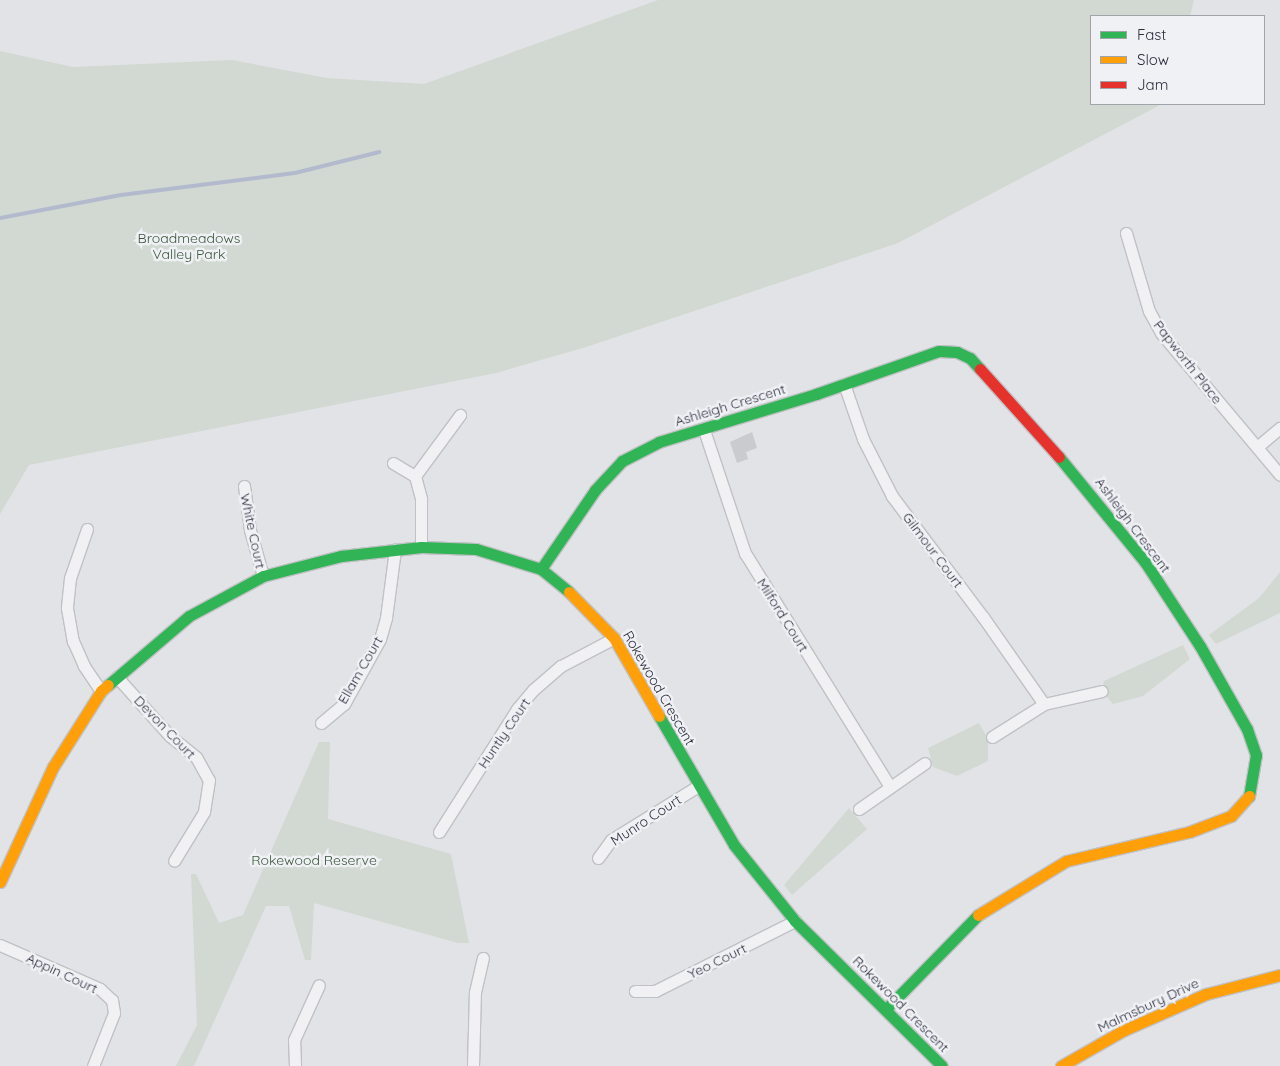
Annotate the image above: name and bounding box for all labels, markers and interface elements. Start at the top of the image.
legend [1090,15,1265,105]
text: Fast [1137,25,1166,44]
text: Slow [1137,50,1169,69]
text: Jam [1137,75,1168,94]
park label: Broadmeadows Valley Park [138,230,240,262]
street label: Papworth Place [1150,317,1226,407]
street label: Ashleigh Crescent [673,380,787,430]
street label: Ashleigh Crescent [1092,474,1174,576]
street label: White Court [237,492,269,570]
street label: Gilmour Court [899,509,967,591]
street label: Milford Court [754,575,812,655]
street label: Rokewood Crescent [619,628,699,748]
street label: Ellam Court [334,633,386,707]
street label: Devon Court [131,692,199,762]
street label: Huntly Court [474,695,534,771]
street label: Munro Court [608,791,684,849]
park label: Rokewood Reserve [251,852,377,868]
street label: Yeo Court [685,940,749,982]
street label: Appin Court [24,949,100,997]
street label: Rokewood Crescent [849,952,953,1056]
street label: Malmsbury Drive [1095,974,1201,1036]

